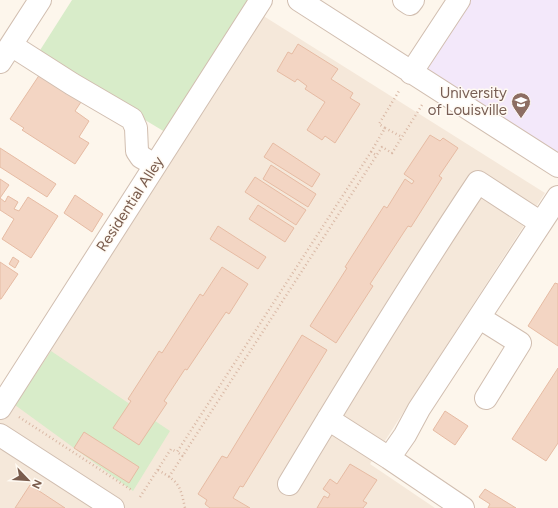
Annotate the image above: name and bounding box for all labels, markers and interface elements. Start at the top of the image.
place label: University of Louisville [428,84,507,119]
school or university icon: University of Louisville [510,91,532,119]
street label: Residential Alley [93,153,168,255]
north arrow [8,460,48,500]
text: N [29,477,44,491]

